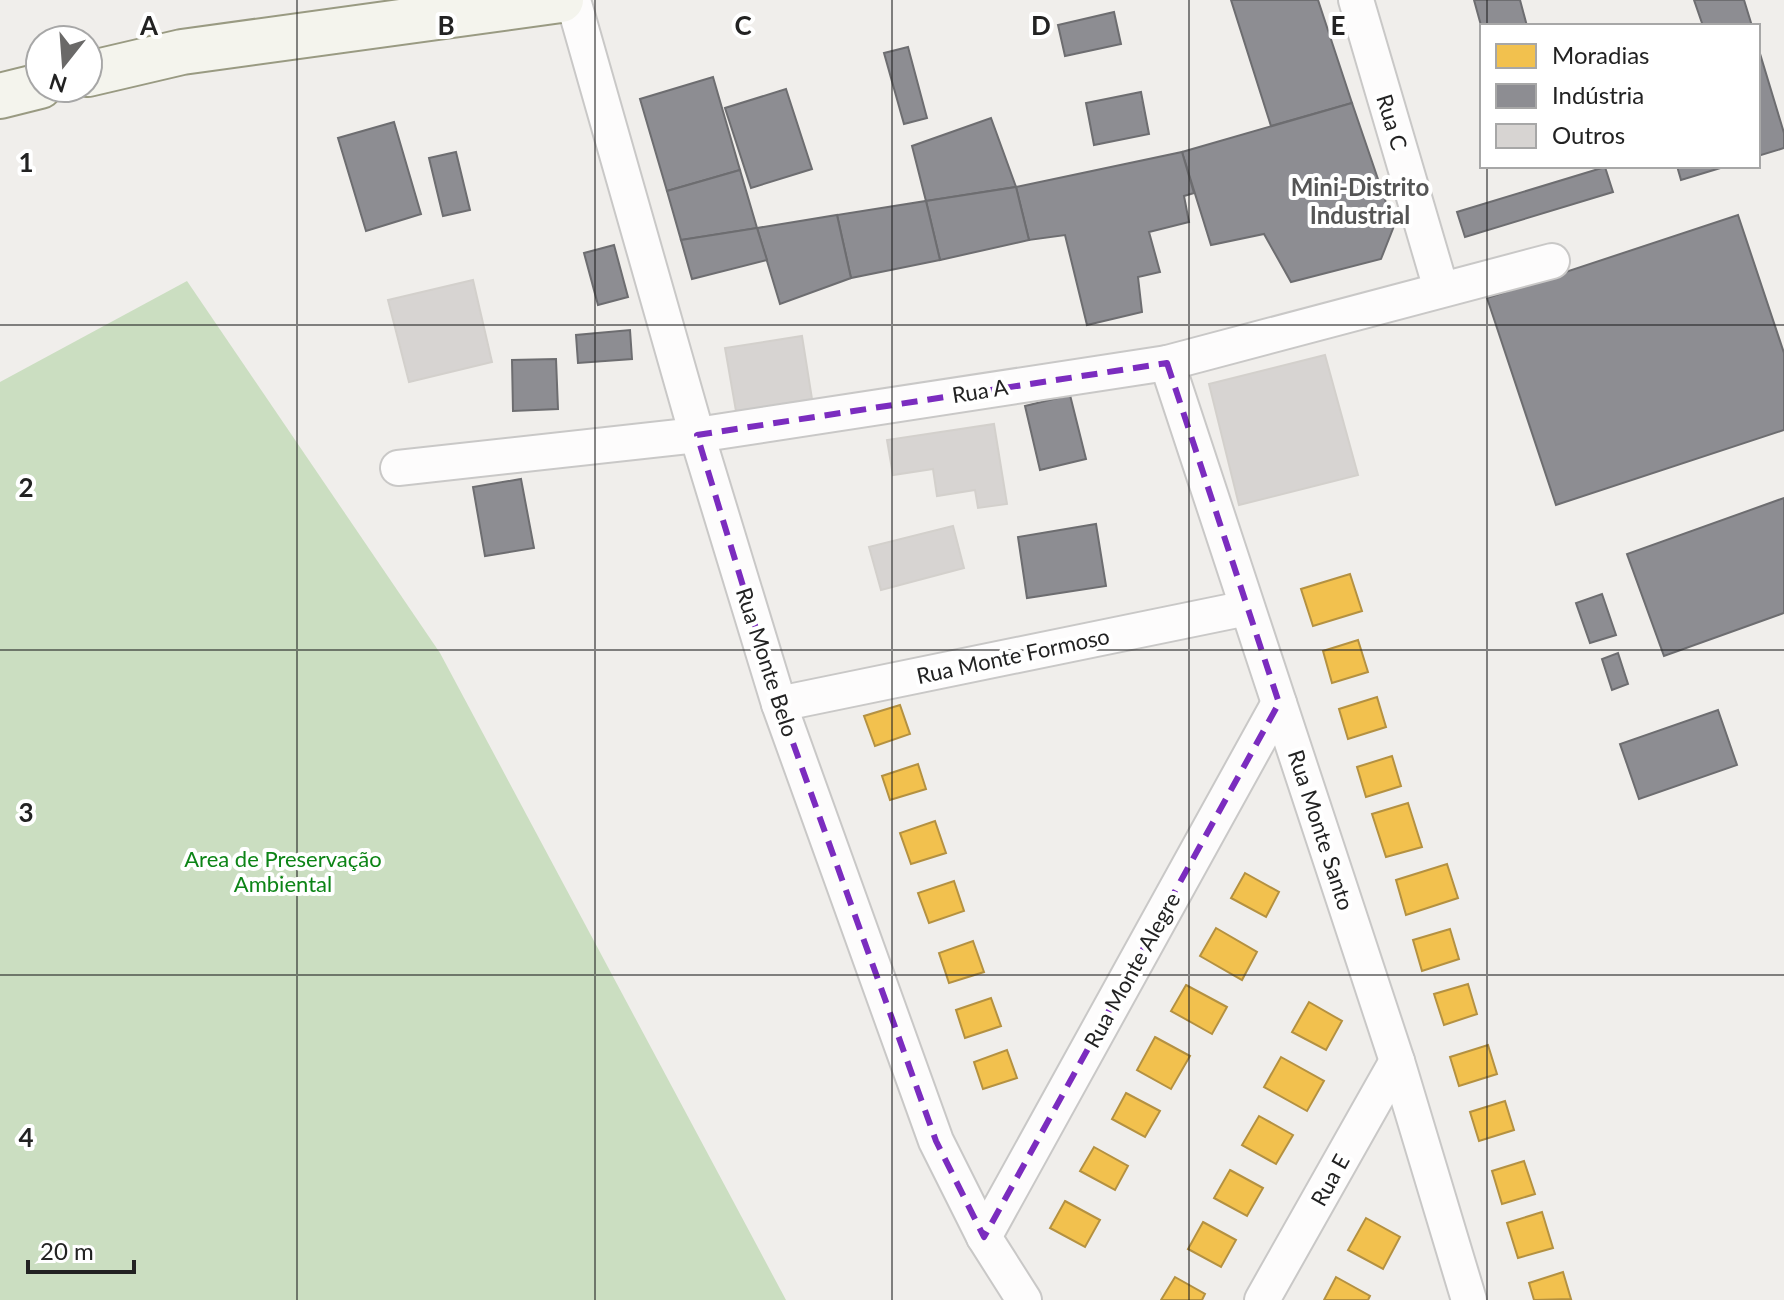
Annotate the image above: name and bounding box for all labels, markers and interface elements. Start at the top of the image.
text: A [139,9,159,41]
text: B [437,9,455,41]
text: C [734,9,752,41]
text: D [1031,9,1051,41]
text: E [1331,9,1345,41]
north arrow [24,24,104,104]
legend [1480,24,1760,168]
text: Moradias [1552,40,1650,69]
text: N [46,68,70,99]
text: Indústria [1552,80,1644,109]
street label: Rua C [1371,91,1414,153]
text: Outros [1552,120,1625,149]
text: 1 [18,146,34,178]
district label: Mini-Distrito Industrial [1291,172,1429,229]
street label: Rua A [950,373,1010,408]
text: 2 [18,471,34,503]
street label: Rua Monte Belo [731,584,804,740]
street label: Rua Monte Formoso [914,622,1112,689]
street label: Rua Monte Santo [1283,746,1360,913]
text: 3 [18,796,34,828]
park label: Area de Preservação Ambiental [184,845,382,897]
street label: Rua Monte Alegre [1078,887,1185,1052]
text: 4 [18,1121,34,1153]
street label: Rua E [1304,1149,1355,1210]
scale bar [28,1224,134,1274]
text: 20 m [40,1236,94,1265]

